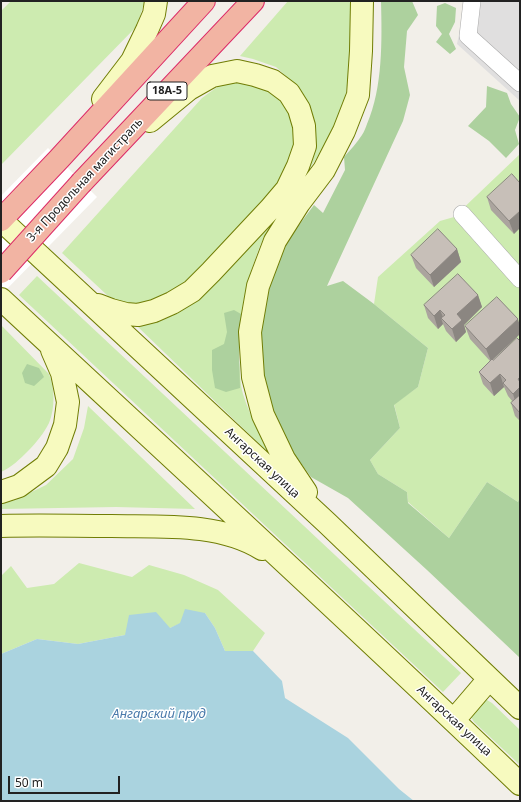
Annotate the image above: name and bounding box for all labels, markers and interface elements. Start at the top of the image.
road number: 18А-5 [147,82,187,100]
street label: 3-я Продольная магистраль [24,115,146,245]
street label: Ангарская улица [222,425,302,501]
street label: Ангарская улица [414,683,494,759]
water label: Ангарский пруд [112,706,206,722]
scale bar [10,768,122,794]
text: 50 m [15,774,43,791]

